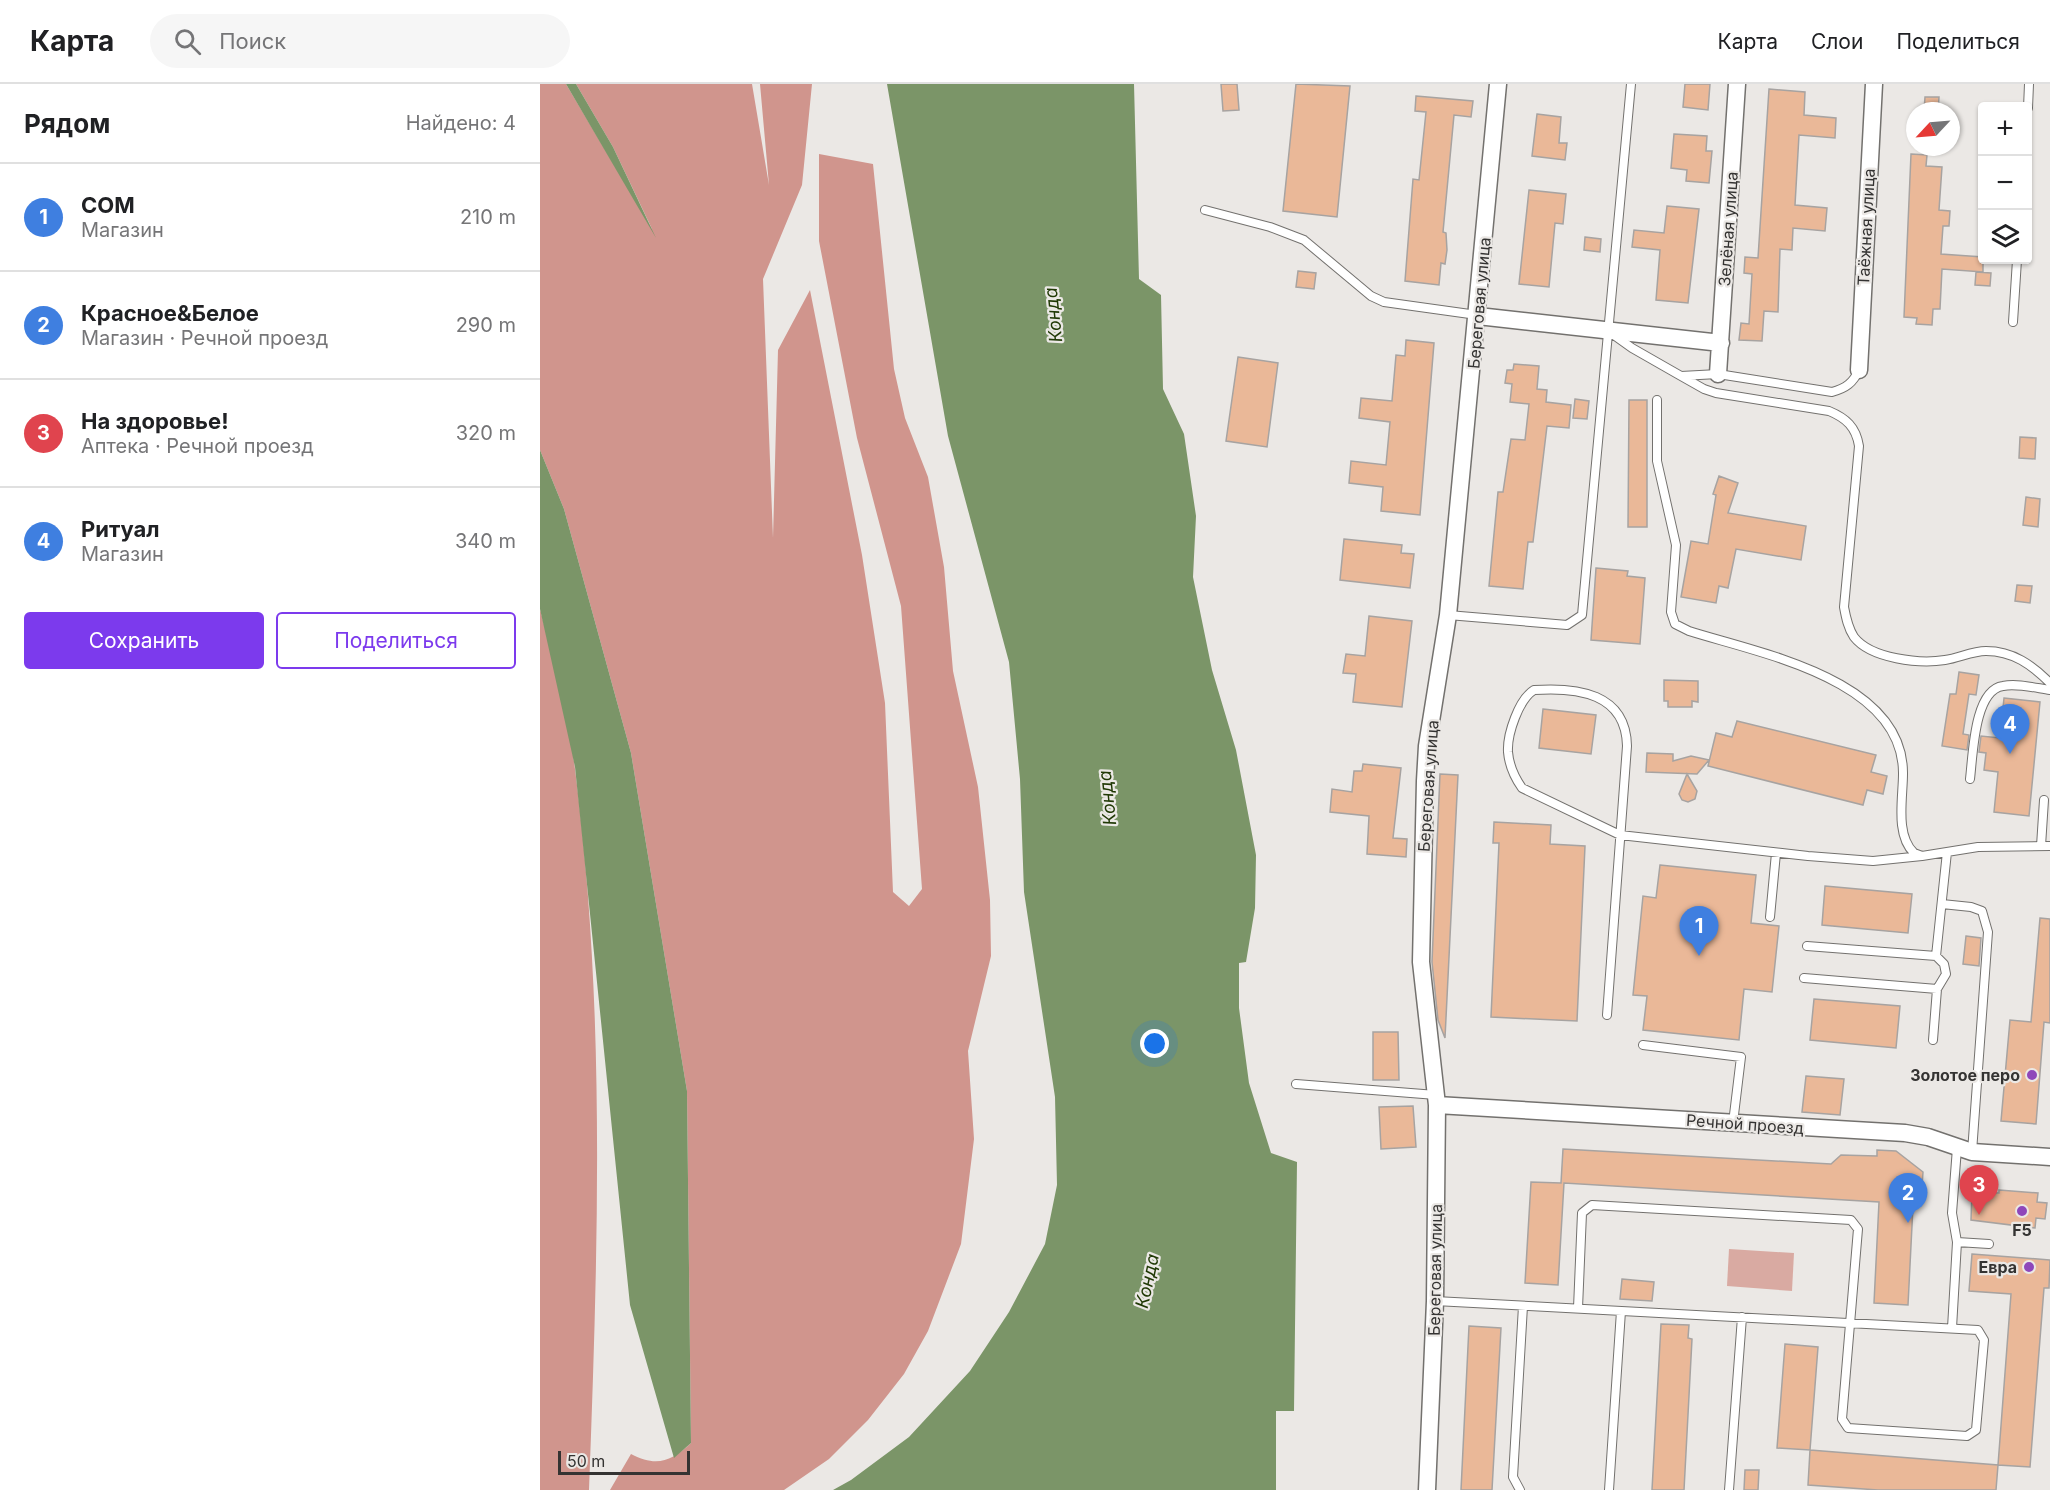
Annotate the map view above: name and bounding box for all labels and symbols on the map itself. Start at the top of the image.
north arrow [1906,102,1960,156]
street label: Таёжная улица [1853,168,1879,286]
street label: Зелёная улица [1714,171,1742,287]
street label: Береговая улица [1463,236,1495,370]
water label: Конда [1040,286,1066,344]
pin: 4 [1990,704,2030,754]
street label: Береговая улица [1413,719,1443,853]
water label: Конда [1094,769,1120,827]
pin: 1 [1680,906,1718,956]
your location [1140,1029,1169,1058]
place label: Золотое перо [1910,1065,2020,1085]
marker: Золотое перо [2025,1068,2039,1082]
street label: Речной проезд [1685,1110,1805,1138]
pin: 3 [1960,1166,1998,1215]
pin: 2 [1888,1174,1928,1223]
street label: Береговая улица [1424,1204,1446,1336]
marker: F5 [2015,1204,2029,1218]
place label: F5 [2012,1220,2032,1240]
water label: Конда [1131,1252,1163,1310]
place label: Евра [1979,1257,2017,1277]
marker: Евра [2022,1260,2036,1274]
scale bar [558,1448,690,1476]

